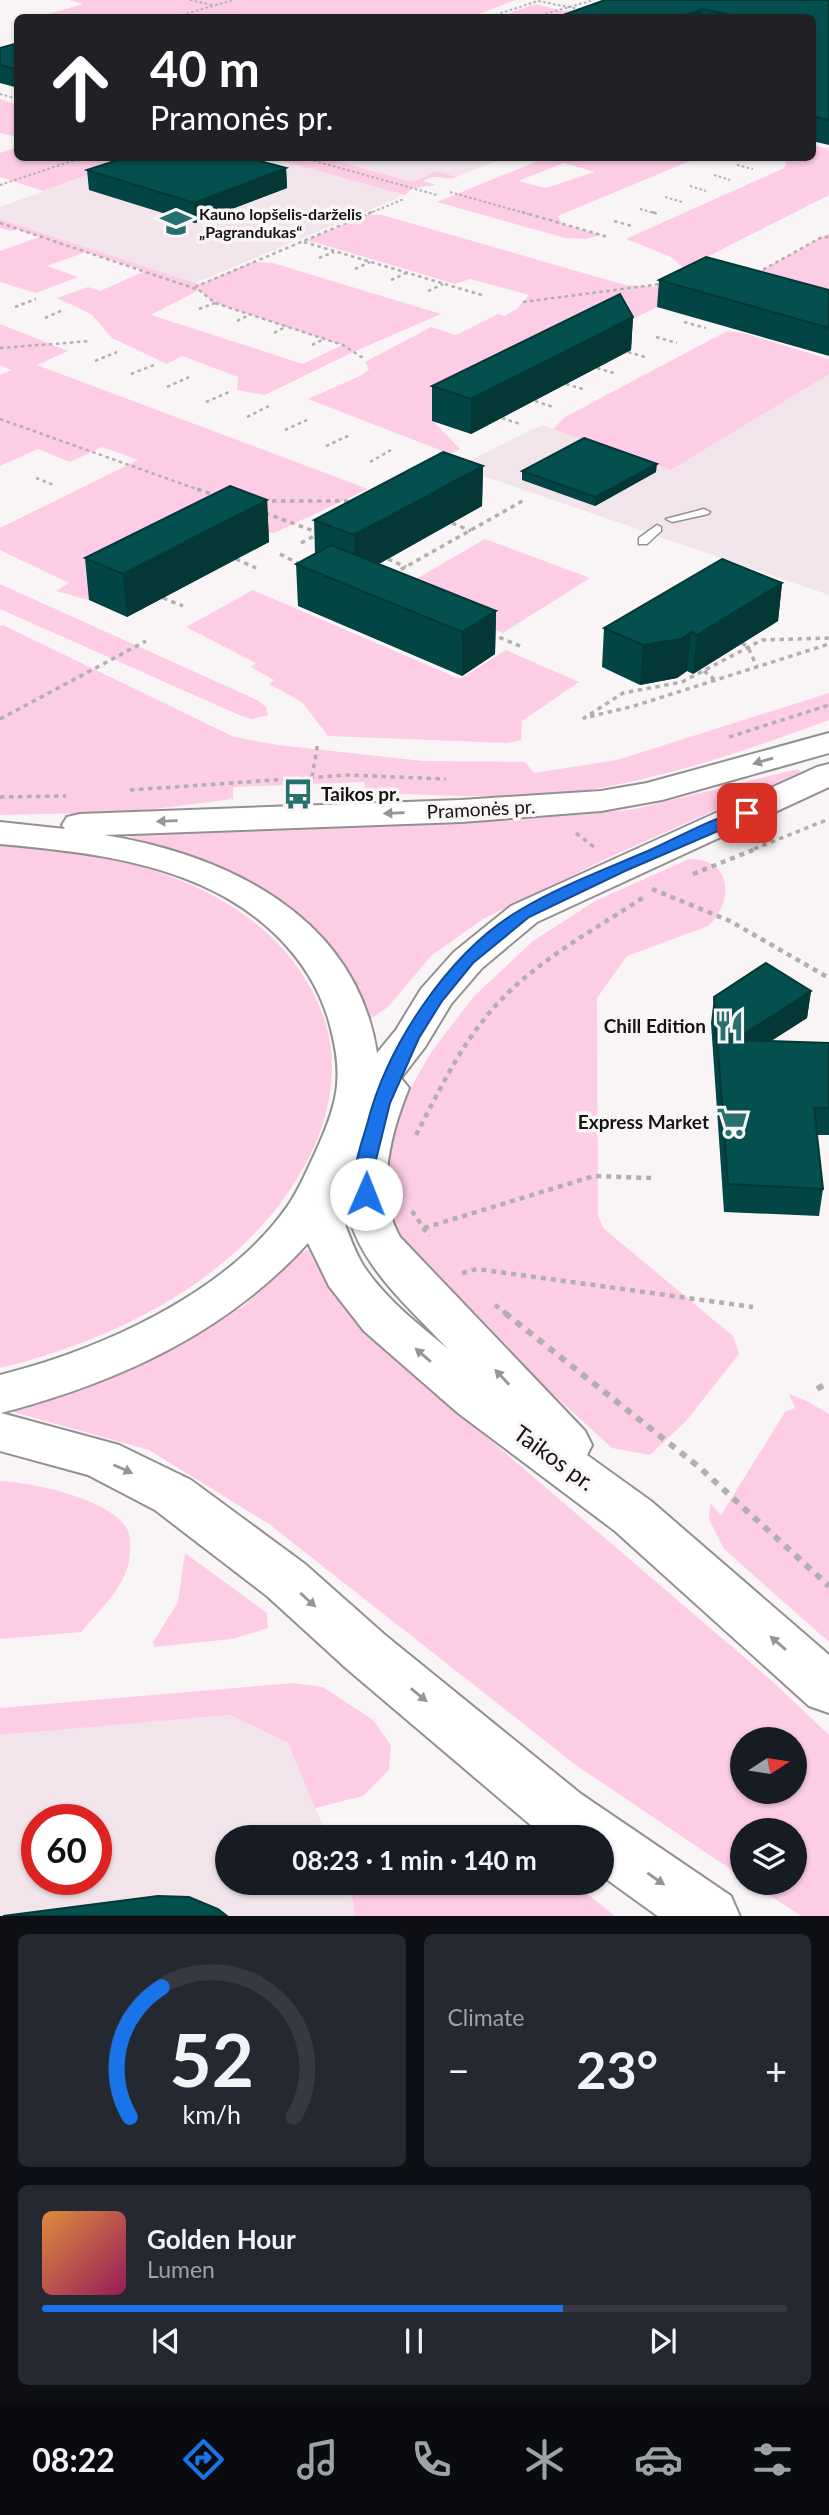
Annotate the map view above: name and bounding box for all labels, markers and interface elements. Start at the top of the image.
text: 40 m [150,39,260,97]
icon: ahead [35,42,126,133]
text: Pramonės pr. [150,98,333,137]
place label: Kauno lopšelis-darželis „Pagrandukas“ [199,204,362,241]
school or university icon: Kauno lopšelis-darželis „Pagrandukas“ [159,206,193,240]
one-way arrow [753,757,774,767]
bus stop icon: Taikos pr. [281,777,315,811]
place label: Taikos pr. [321,782,400,805]
pin [717,783,777,843]
street label: Pramonės pr. [426,794,536,823]
icon: arrive [728,794,766,832]
one-way arrow [383,808,405,819]
one-way arrow [156,815,178,827]
restaurant icon: Chill Edition [712,1009,746,1043]
place label: Chill Edition [604,1014,706,1037]
supermarket icon: Express Market [715,1105,749,1139]
place label: Express Market [578,1110,709,1133]
position arrow [329,1157,403,1231]
one-way arrow [415,1348,432,1363]
one-way arrow [494,1368,510,1386]
street label: Taikos pr. [508,1418,601,1496]
one-way arrow [113,1463,133,1475]
one-way arrow [299,1592,317,1608]
one-way arrow [770,1636,787,1652]
one-way arrow [411,1687,428,1702]
north arrow [730,1727,807,1804]
map controls [730,1727,807,1895]
speed limit sign: 60 [21,1804,112,1895]
button: layers [730,1818,807,1895]
text: 08:23 · 1 min · 140 m [292,1844,537,1876]
one-way arrow [647,1872,665,1886]
text: Climate [448,2003,524,2031]
text: 52 [170,2015,254,2103]
text: 23° [576,2038,658,2100]
text: − [448,2047,470,2093]
text: + [765,2047,787,2093]
text: km/h [182,2098,241,2128]
text: Golden Hour [147,2223,296,2255]
text: Lumen [147,2255,215,2283]
icon: previous [147,2322,185,2360]
icon: pause [395,2322,433,2360]
icon: next [644,2322,682,2360]
icon: directions [179,2435,228,2484]
icon: music [293,2435,342,2484]
icon: phone [407,2435,456,2484]
icon: climate [520,2435,569,2484]
icon: car [634,2435,683,2484]
icon: filters [748,2435,797,2484]
text: 08:22 [32,2440,115,2479]

